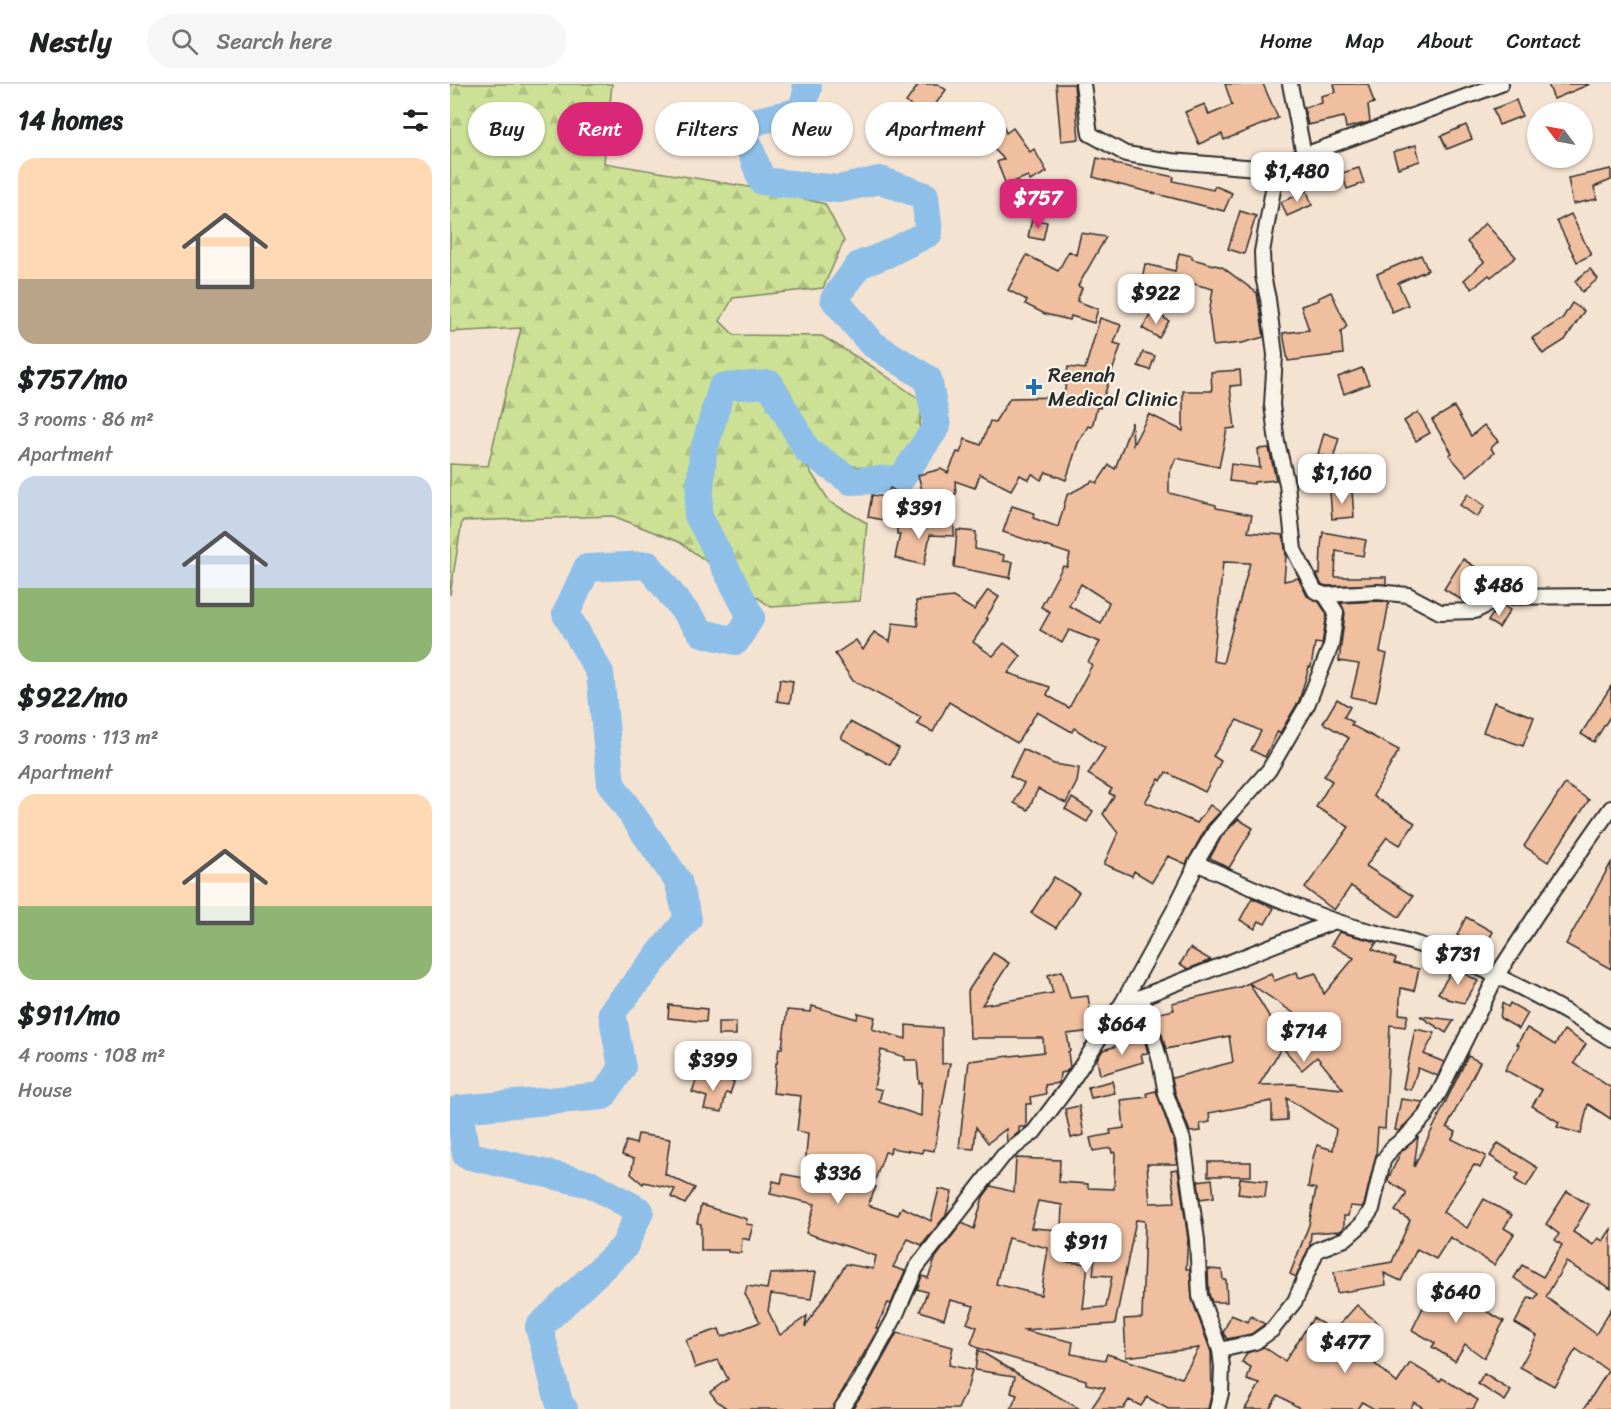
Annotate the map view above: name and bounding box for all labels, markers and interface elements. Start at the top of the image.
search box [147,14,567,68]
text: Nestly [30,17,111,66]
text: Search here [216,22,332,61]
text: Home [1260,22,1312,60]
text: Map [1345,22,1384,60]
text: About [1417,22,1474,60]
text: Contact [1507,22,1581,60]
icon: search [168,25,201,58]
text: 14 homes [18,97,123,143]
chip: Buy [468,102,545,156]
chip: Rent [557,102,643,156]
chip: Filters [655,102,759,156]
chip: New [771,102,853,156]
chip: Apartment [865,102,1006,156]
north arrow [1527,102,1593,168]
map controls [1527,102,1593,168]
icon: filters [399,104,432,137]
pin: $1,480 [1248,152,1346,203]
text: $1,480 [1265,154,1329,189]
pin: $757 [1002,179,1074,230]
text: $757 [1014,181,1062,216]
icon: home [171,197,279,305]
pin: $922 [1120,274,1192,325]
text: $922 [1132,276,1180,311]
text: $757/mo [18,356,127,402]
place label: Reenah Medical Clinic [1048,356,1178,418]
marker: Reenah Medical Clinic [1025,378,1043,396]
text: 3 rooms · 86 m² [18,402,154,437]
text: Apartment [18,437,112,472]
pin: $1,160 [1293,454,1391,505]
text: $1,160 [1312,456,1372,491]
pin: $391 [883,489,955,540]
text: $391 [896,491,942,526]
icon: home [171,515,279,623]
pin: $486 [1463,566,1535,617]
text: $486 [1474,568,1524,603]
text: $922/mo [18,674,128,720]
text: 3 rooms · 113 m² [18,720,159,755]
text: Apartment [18,755,112,790]
icon: home [171,833,279,941]
pin: $731 [1422,935,1494,986]
text: $731 [1436,937,1480,972]
text: $911/mo [18,992,120,1038]
pin: $664 [1086,1005,1158,1056]
text: $664 [1098,1007,1146,1042]
pin: $714 [1268,1012,1340,1063]
text: $714 [1281,1014,1327,1049]
text: 4 rooms · 108 m² [18,1038,165,1073]
pin: $399 [677,1041,749,1092]
text: $399 [689,1043,738,1078]
text: House [18,1073,72,1108]
pin: $336 [802,1154,874,1205]
text: $336 [815,1156,861,1191]
pin: $911 [1050,1223,1122,1274]
text: $911 [1065,1225,1107,1260]
pin: $640 [1420,1273,1492,1324]
text: $640 [1431,1275,1481,1310]
pin: $477 [1309,1323,1381,1374]
text: $477 [1321,1325,1369,1360]

